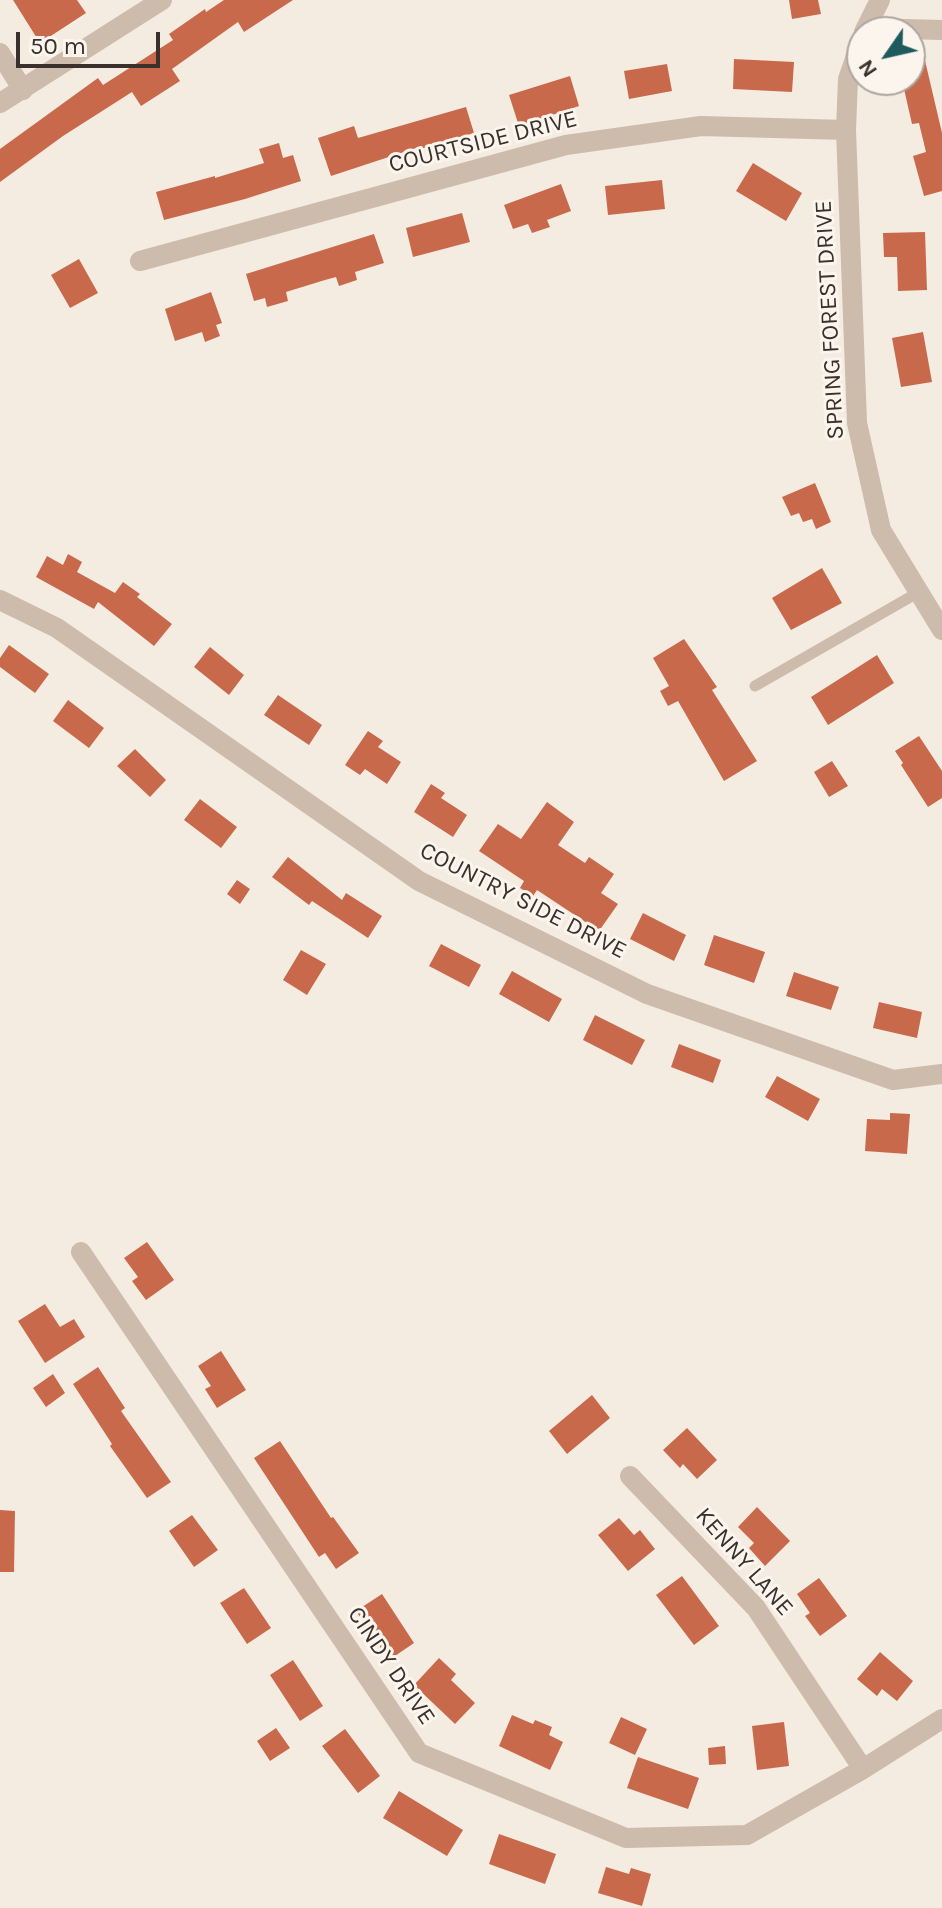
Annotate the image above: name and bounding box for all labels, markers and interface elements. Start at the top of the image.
scale bar [20,16,164,66]
north arrow [846,16,926,96]
text: 50 m [30,32,86,60]
text: N [853,54,883,82]
street label: COURTSIDE DRIVE [386,105,580,179]
street label: SPRING FOREST DRIVE [809,200,851,440]
street label: COUNTRY SIDE DRIVE [415,836,631,966]
street label: KENNY LANE [689,1502,799,1622]
street label: CINDY DRIVE [341,1601,441,1731]

